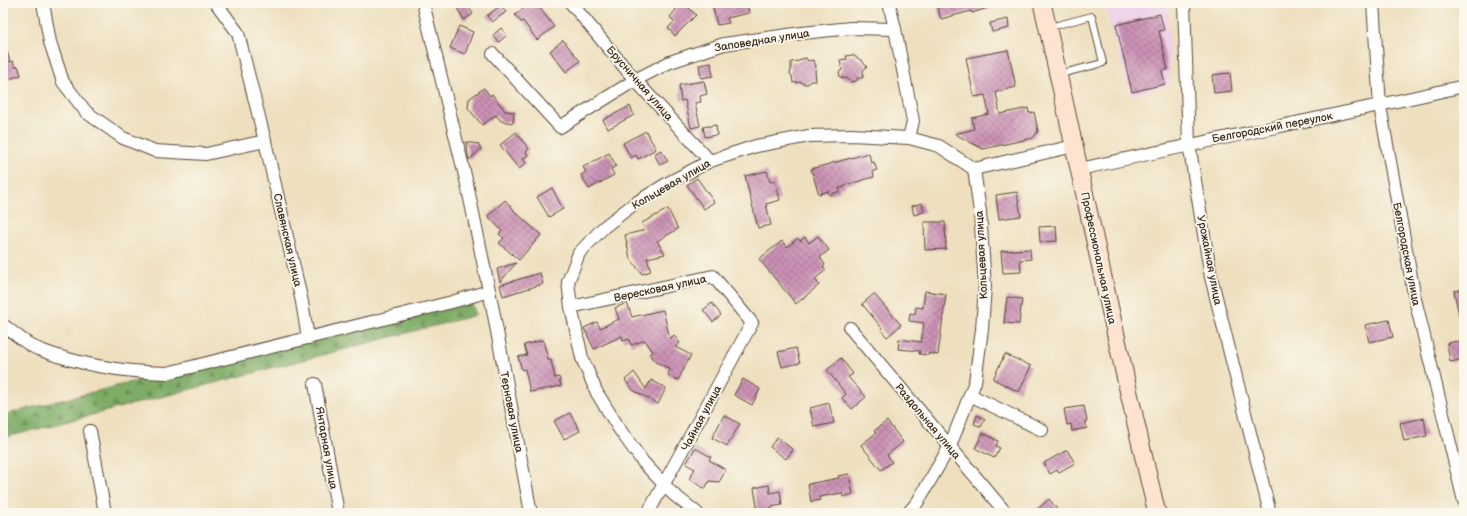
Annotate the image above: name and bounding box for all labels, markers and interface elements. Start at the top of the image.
street label: Заповедная улица [714,26,811,54]
street label: Брусничная улица [604,43,676,124]
street label: Белгородский переулок [1211,109,1334,146]
street label: Кольцевая улица [630,156,713,212]
street label: Профессиональная улица [1078,191,1119,326]
street label: Славянская улица [270,192,305,289]
street label: Белгородская улица [1390,201,1423,307]
street label: Кольцевая улица [973,210,990,300]
street label: Урожайная улица [1194,214,1225,307]
street label: Вересковая улица [613,272,708,305]
street label: Терновая улица [497,370,526,454]
street label: Раздольная улица [892,381,963,462]
street label: Чайная улица [679,383,724,453]
street label: Янтарная улица [313,406,340,491]

